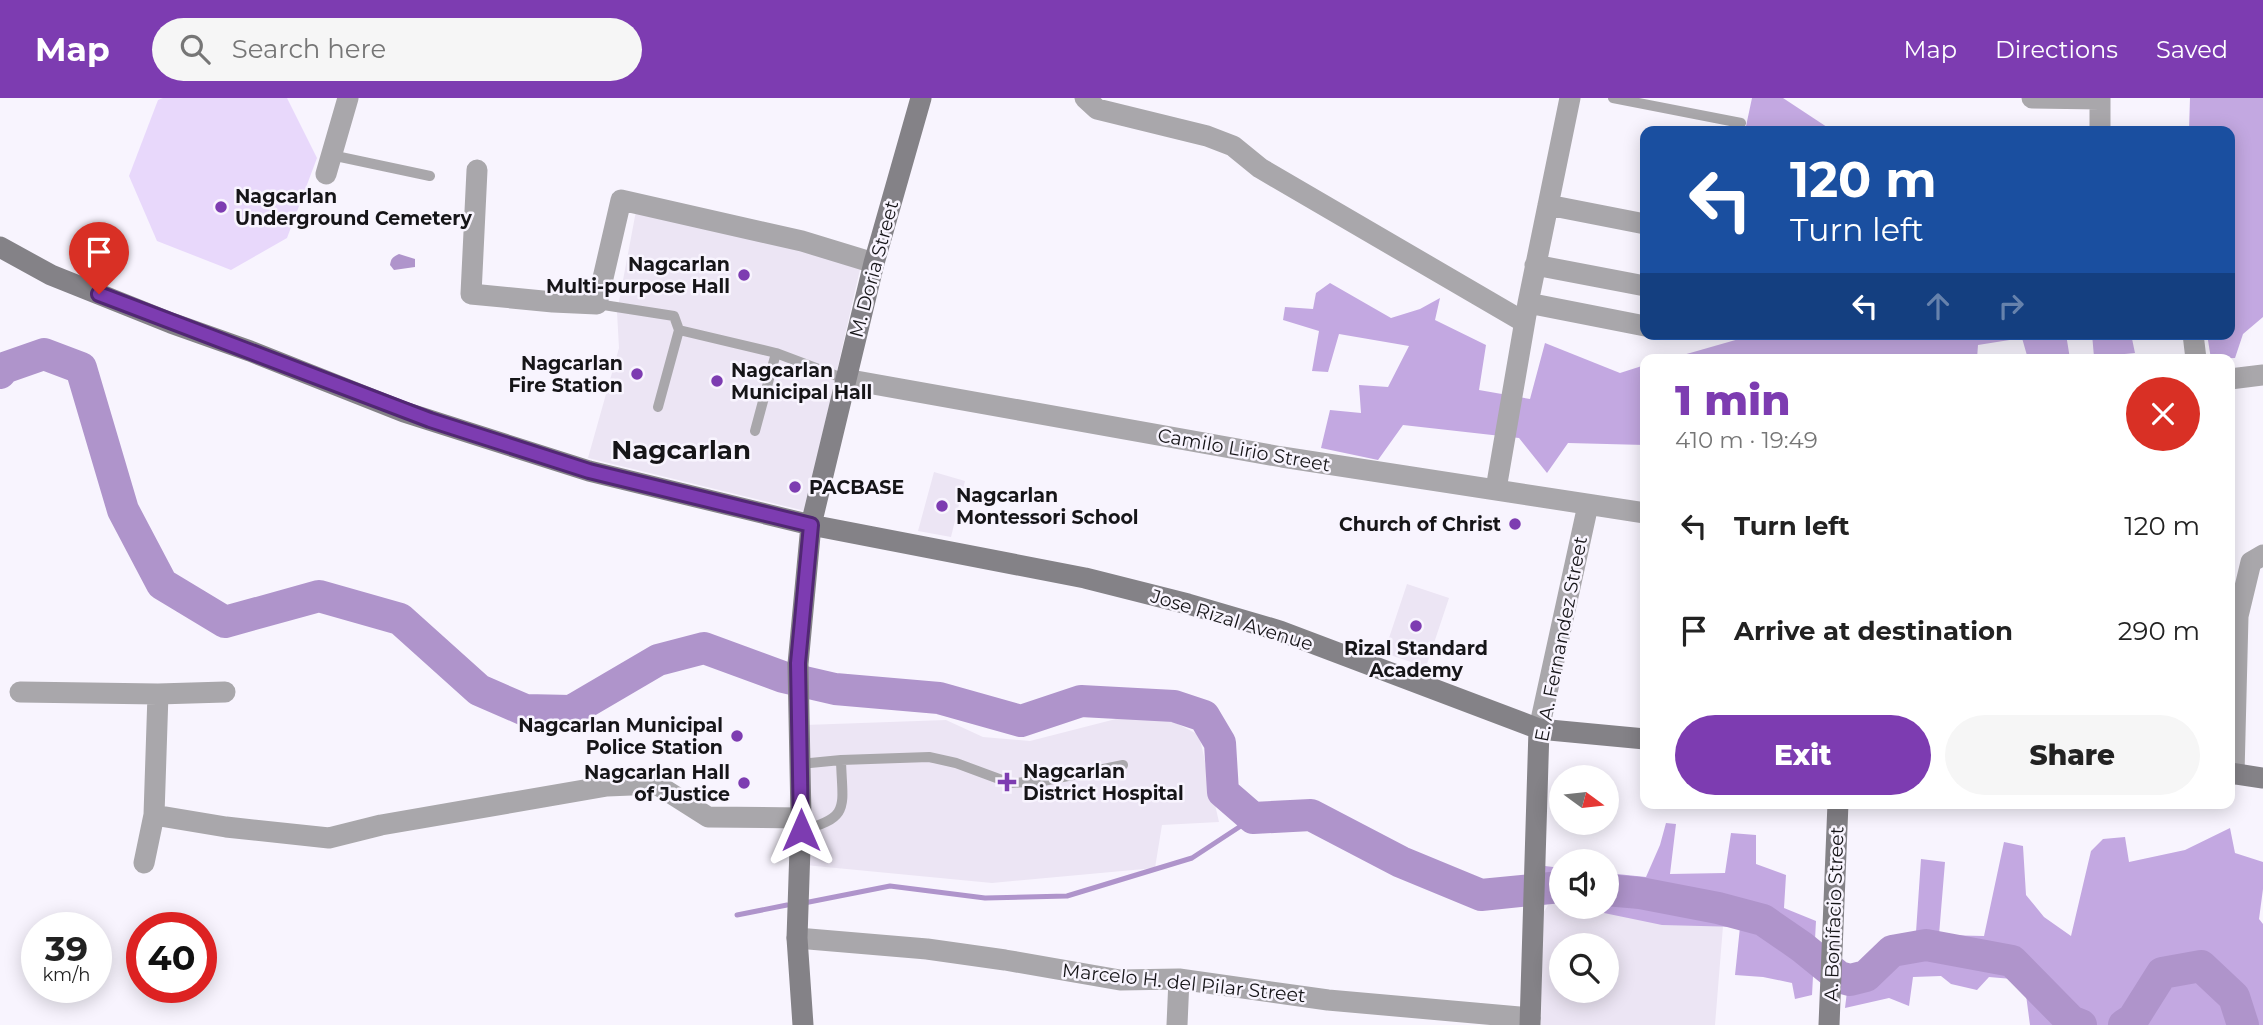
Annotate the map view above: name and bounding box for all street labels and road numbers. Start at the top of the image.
street label: M. Doria Street [845,198,903,340]
street label: Camilo Lirio Street [1156,423,1332,477]
street label: E. A. Fernandez Street [1530,534,1592,744]
street label: Jose Rizal Avenue [1147,584,1316,656]
street label: A. Bonifacio Street [1819,826,1849,1002]
street label: Marcelo H. del Pilar Street [1061,959,1307,1007]

